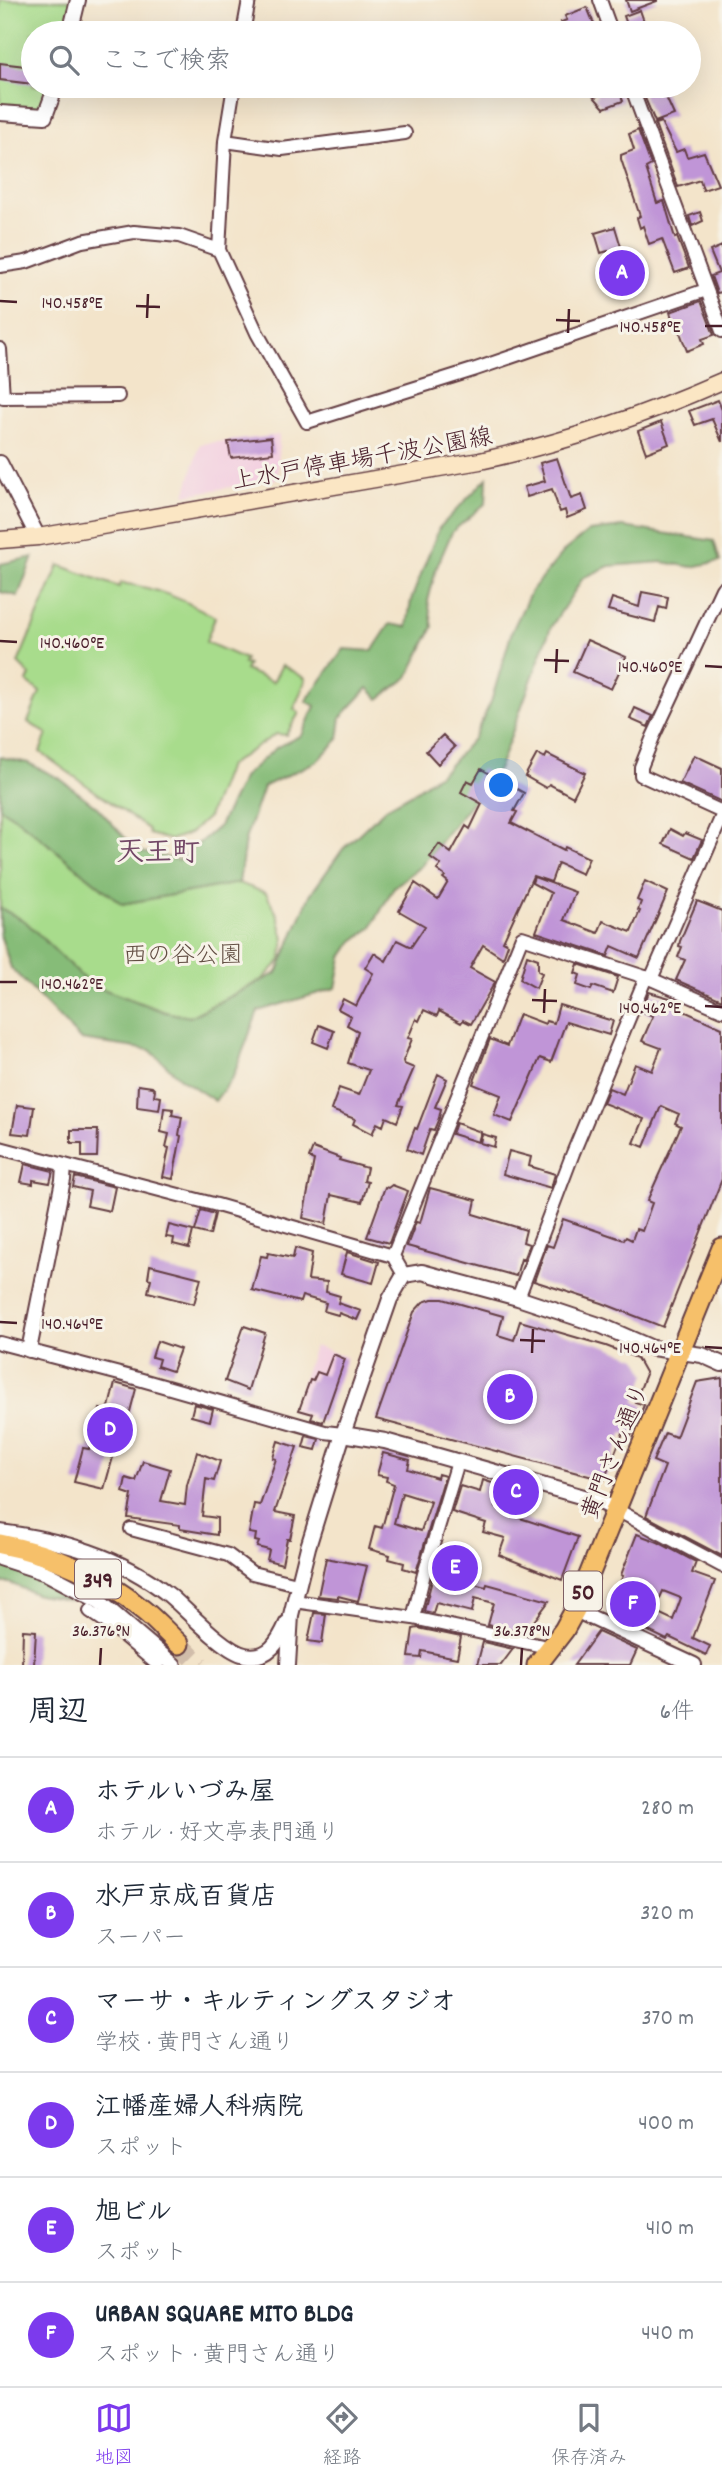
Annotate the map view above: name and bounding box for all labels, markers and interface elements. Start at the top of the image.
search box [21,21,701,98]
icon: search [45,41,83,79]
text: ここで検索 [101,44,231,81]
pin: A [599,247,645,299]
text: 140.458°E [41,292,103,317]
text: 140.458°E [619,316,681,341]
street label: 上水戸停車場千波公園線 [230,421,495,501]
text: 140.460°E [40,632,104,657]
text: 140.460°E [618,656,682,681]
your location [484,768,518,802]
district label: 天王町 [116,835,200,875]
park label: 西の谷公園 [123,940,243,974]
text: 140.462°E [41,973,103,998]
text: 140.462°E [619,997,681,1022]
text: 140.464°E [41,1313,103,1338]
text: 140.464°E [619,1337,681,1362]
pin: B [487,1371,533,1423]
street label: 黄門さん通り [574,1379,660,1525]
pin: D [87,1404,133,1456]
pin: C [493,1466,539,1518]
pin: E [432,1542,478,1594]
road number: 349 [75,1560,121,1598]
road number: 50 [564,1572,602,1610]
pin: F [610,1578,656,1630]
text: 36.376°N [72,1620,130,1645]
text: 36.378°N [494,1620,550,1645]
text: 周辺 [28,1693,88,1736]
text: 6件 [660,1697,694,1730]
text: ホテルいづみ屋 [95,1775,275,1812]
text: A [45,1793,57,1826]
text: 280 m [641,1793,694,1826]
text: ホテル · 好文亭表門通り [95,1818,340,1851]
text: 水戸京成百貨店 [95,1880,277,1917]
text: B [46,1898,56,1931]
text: 320 m [640,1898,694,1931]
text: スーパー [95,1923,186,1956]
text: マーサ・キルティングスタジオ [95,1985,456,2022]
text: C [45,2003,57,2036]
text: 370 m [641,2003,694,2036]
text: 学校 · 黄門さん通り [95,2028,295,2061]
text: 江幡産婦人科病院 [95,2090,303,2127]
text: D [45,2108,57,2141]
text: 400 m [638,2108,694,2141]
text: スポット [95,2133,187,2166]
text: 旭ビル [95,2195,172,2232]
text: E [46,2213,56,2246]
text: 410 m [646,2213,694,2246]
text: スポット [95,2238,187,2271]
text: URBAN SQUARE MITO BLDG [95,2297,353,2334]
text: F [46,2318,56,2351]
text: 440 m [641,2318,694,2351]
text: スポット · 黄門さん通り [95,2340,341,2373]
tab: 地図 [95,2399,133,2473]
tab: 経路 [323,2399,361,2473]
tab: 保存済み [551,2399,627,2473]

